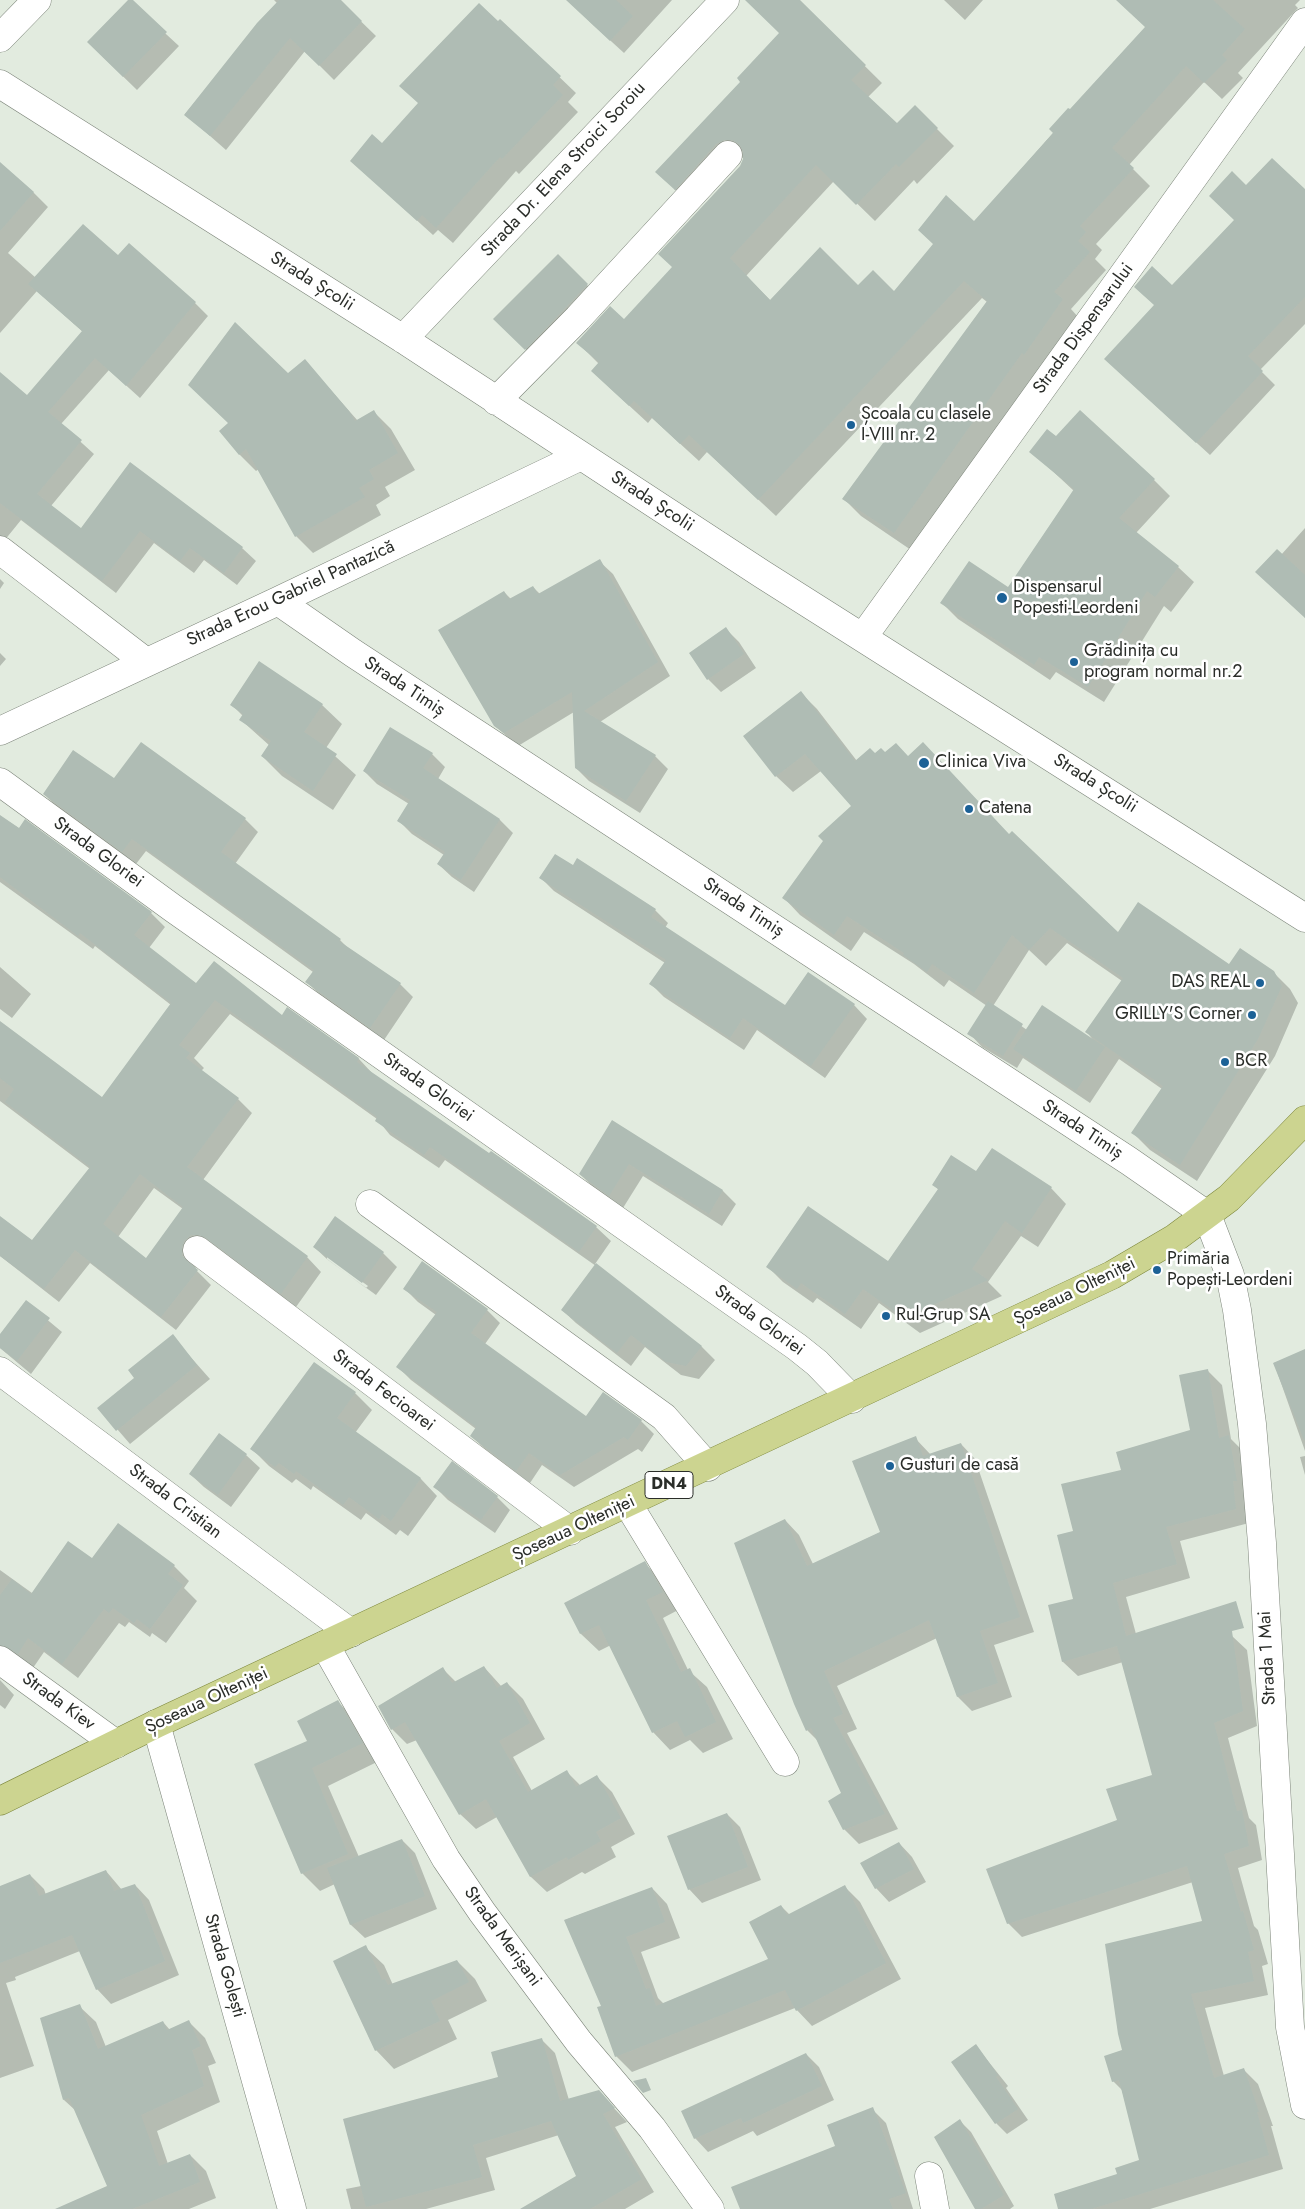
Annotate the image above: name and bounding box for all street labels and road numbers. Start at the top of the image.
street label: Strada Dr. Elena Stroici Soroiu [477,78,651,262]
street label: Strada Școlii [266,248,358,316]
street label: Strada Dispensarului [1029,259,1139,399]
street label: Strada Școlii [606,467,698,537]
street label: Strada Erou Gabriel Pantazică [184,536,398,652]
street label: Strada Timiș [359,653,449,721]
street label: Strada Școlii [1049,750,1141,818]
street label: Strada Gloriei [49,813,147,893]
street label: Strada Timiș [698,874,788,942]
street label: Strada Gloriei [378,1049,478,1127]
street label: Strada Timiș [1037,1096,1127,1164]
street label: Șoseaua Olteniței [1011,1253,1139,1331]
street label: Strada Gloriei [710,1281,808,1361]
street label: Strada Fecioarei [328,1345,438,1437]
street label: Strada Cristian [124,1460,226,1544]
road number: DN4 [645,1472,693,1498]
street label: Șoseaua Olteniței [509,1491,639,1567]
street label: Strada 1 Mai [1255,1610,1281,1706]
street label: Șoseaua Olteniței [142,1663,272,1739]
street label: Strada Kiev [17,1668,99,1736]
street label: Strada Merișani [459,1883,545,1991]
street label: Strada Golești [199,1912,249,2020]

